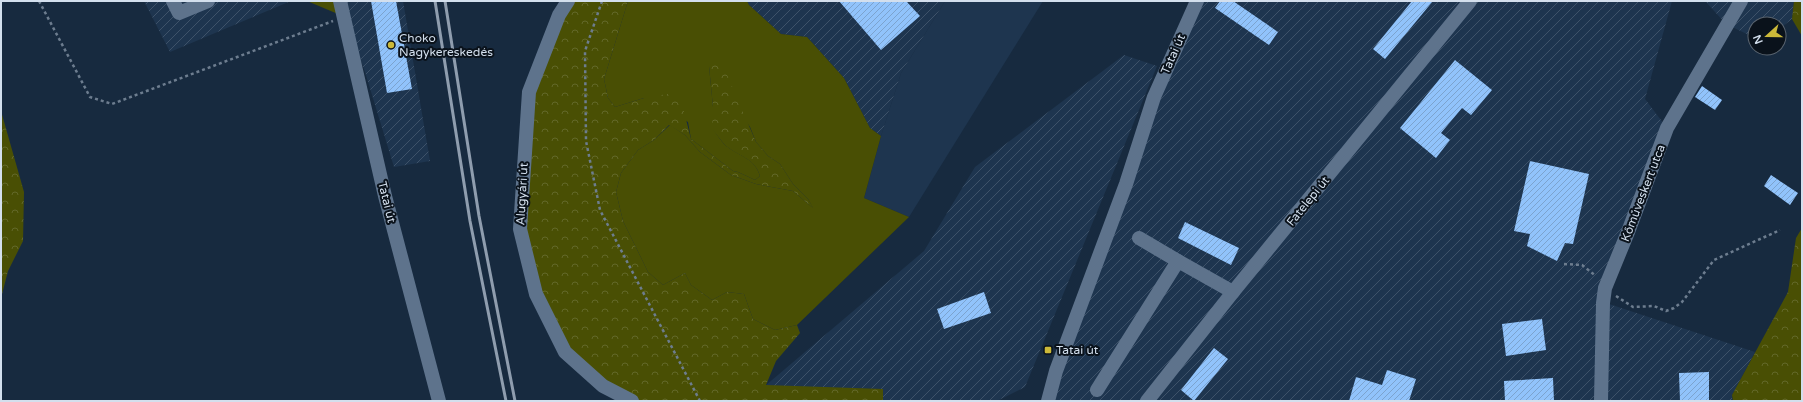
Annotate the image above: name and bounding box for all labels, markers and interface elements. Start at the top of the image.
north arrow [1747,16,1787,56]
place label: Choko Nagykereskedés [399,31,493,59]
street label: Tatai út [1158,31,1188,76]
text: N [1750,33,1766,46]
marker: Choko Nagykereskedés [386,40,396,50]
street label: Kőműveskert utca [1618,142,1668,244]
street label: Alugyári út [513,162,531,226]
street label: Fatelepi út [1284,173,1332,229]
street label: Tatai út [375,180,399,225]
place label: Tatai út [1056,343,1099,357]
marker: Tatai út [1043,345,1053,355]

